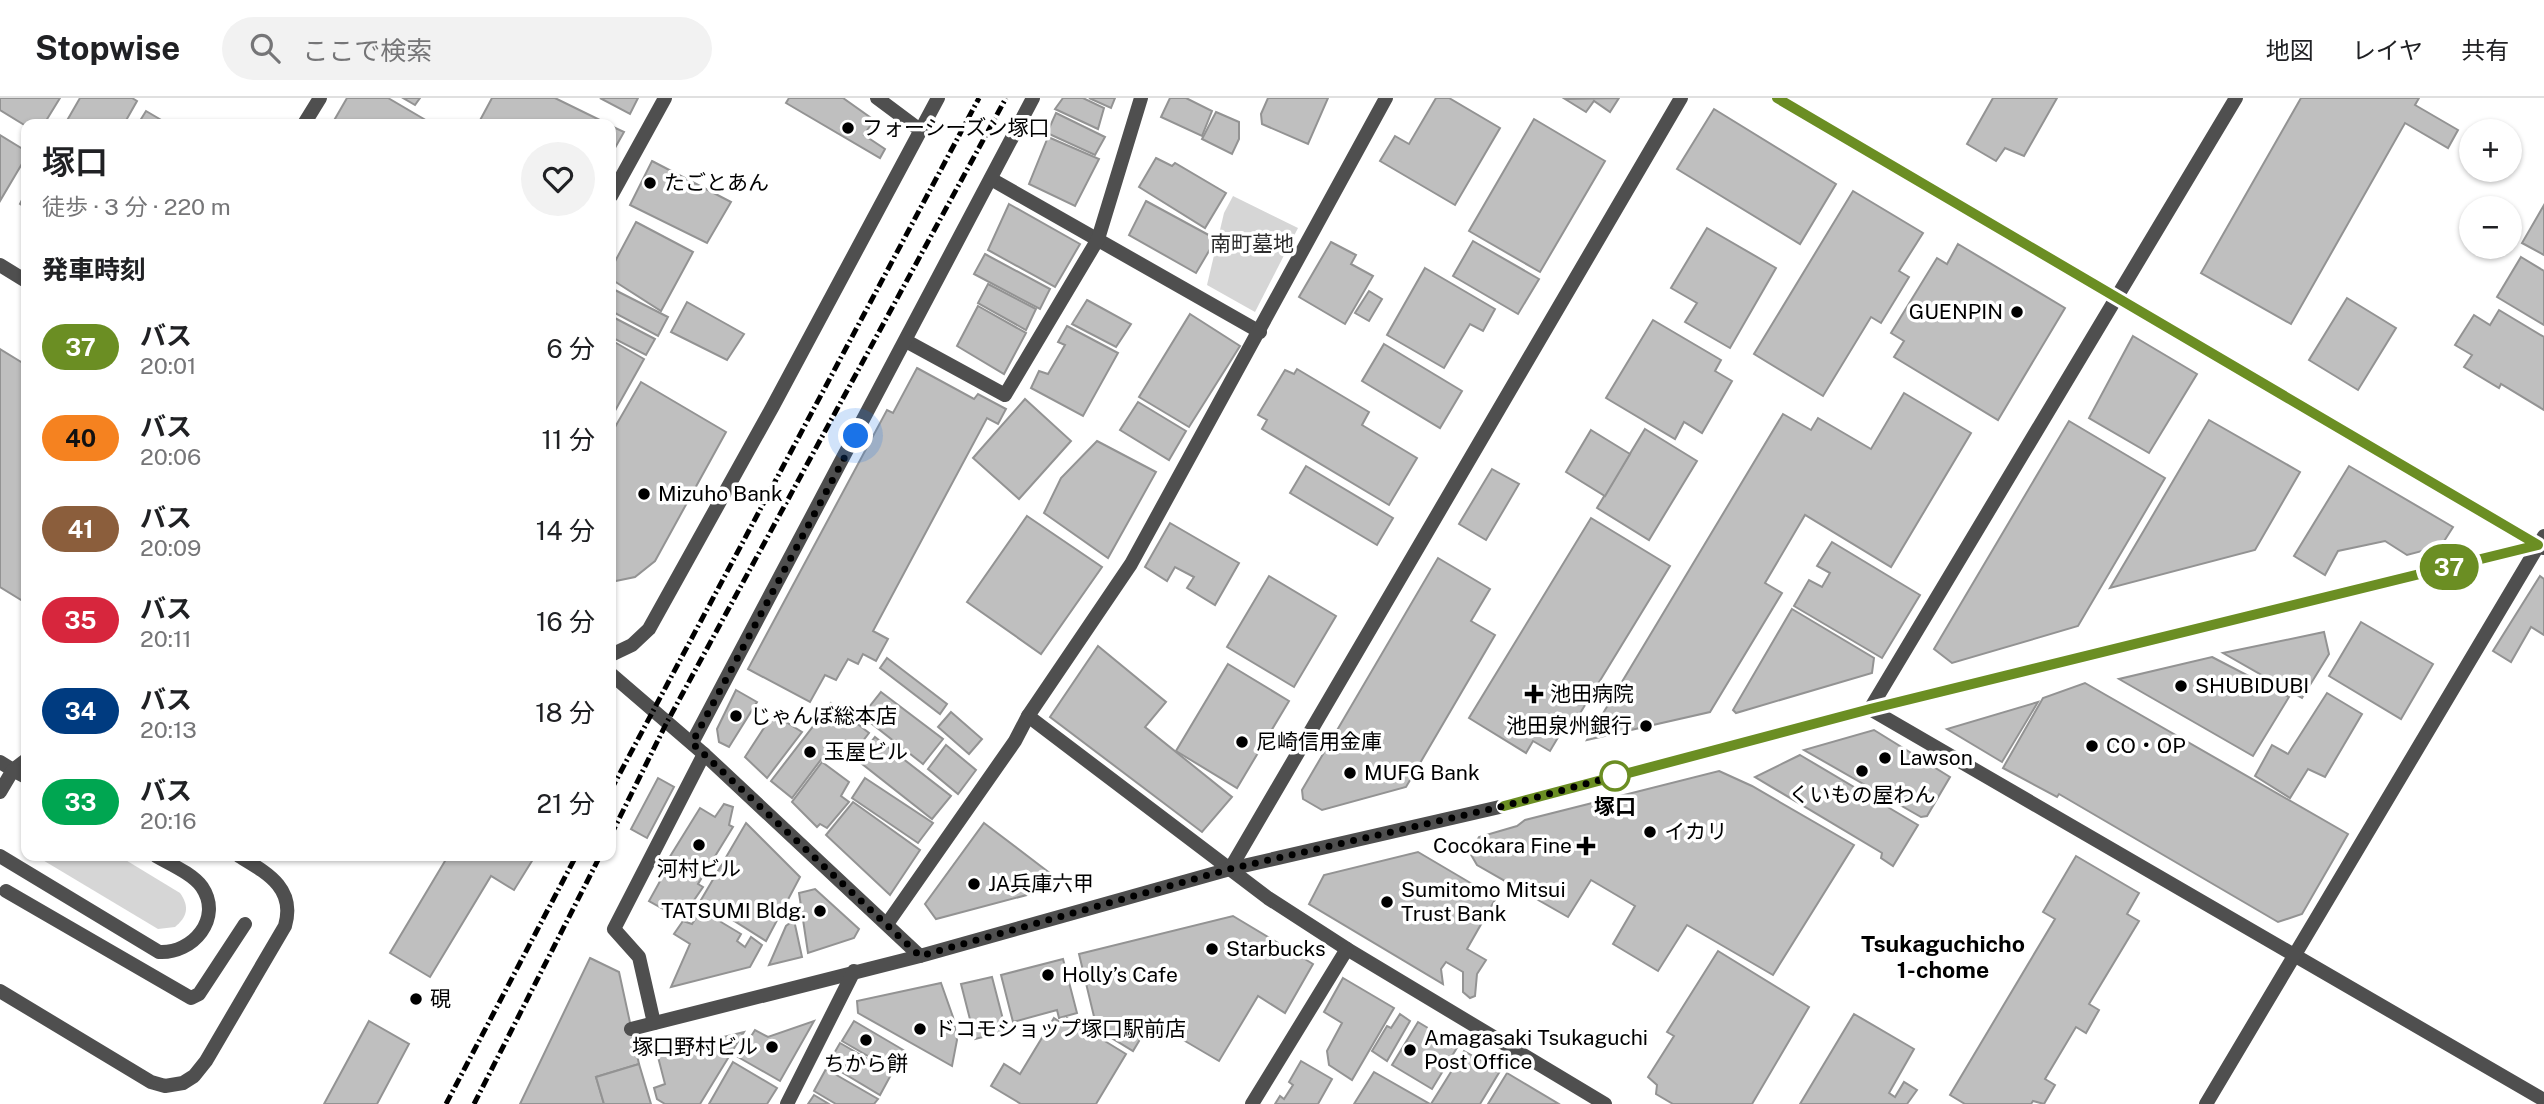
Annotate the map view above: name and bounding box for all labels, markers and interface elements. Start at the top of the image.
search box [222,17,712,80]
text: Stopwise [35,29,180,67]
icon: search [246,29,284,67]
text: ここで検索 [302,35,432,66]
text: 地図 [2266,36,2314,64]
text: レイヤ [2352,36,2423,64]
text: 共有 [2461,36,2509,64]
place label: フォーシーズン塚口 [862,115,1050,140]
map controls [2459,119,2522,259]
button: + [2459,119,2522,182]
marker: フォーシーズン塚口 [840,120,856,136]
button: heart [521,142,595,216]
text: 塚口 [42,143,108,181]
place label: たごとあん [664,170,769,195]
marker: たごとあん [642,175,658,191]
text: 徒歩 · 3 分 · 220 m [42,193,231,220]
button: − [2459,196,2522,259]
park label: 南町墓地 [1210,231,1294,256]
text: 発車時刻 [42,254,146,285]
place label: GUENPIN [1909,299,2003,324]
marker: GUENPIN [2009,304,2025,320]
text: バス [140,320,192,351]
text: 37 [65,333,96,361]
text: 6 分 [546,333,595,364]
text: 20:01 [140,352,196,379]
text: バス [140,411,192,442]
your location [838,418,873,453]
text: 40 [65,424,96,452]
text: 11 分 [542,424,595,455]
text: 20:06 [140,443,201,470]
place label: Mizuho Bank [658,481,783,506]
marker: Mizuho Bank [636,486,652,502]
text: バス [140,502,192,533]
text: 41 [67,515,94,543]
text: 14 分 [536,515,595,546]
text: 20:09 [140,534,201,561]
line badge: 37 [2418,544,2480,590]
text: 37 [2434,553,2464,581]
text: バス [140,593,192,624]
text: 35 [64,606,97,634]
text: 16 分 [536,606,595,637]
text: 20:11 [140,625,192,652]
place label: SHUBIDUBI [2195,673,2309,698]
marker: SHUBIDUBI [2173,678,2189,694]
place label: 池田病院 [1550,681,1634,706]
text: バス [140,684,192,715]
marker: 池田病院 [1524,684,1544,704]
text: 34 [65,697,96,725]
text: 18 分 [535,697,595,728]
place label: じゃんぼ総本店 [750,703,897,728]
marker: じゃんぼ総本店 [728,708,744,724]
place label: 池田泉州銀行 [1506,713,1632,738]
text: 20:13 [140,716,197,743]
marker: 池田泉州銀行 [1638,718,1654,734]
place label: 尼崎信用金庫 [1256,729,1382,754]
place label: CO・OP [2106,733,2186,758]
marker: 尼崎信用金庫 [1234,734,1250,750]
marker: CO・OP [2084,738,2100,754]
place label: 玉屋ビル [824,739,908,764]
marker: 玉屋ビル [802,744,818,760]
place label: Lawson [1899,745,1973,770]
marker: Lawson [1877,750,1893,766]
place label: MUFG Bank [1364,760,1480,785]
marker: 塚口 [1600,761,1630,791]
marker: くいもの屋わん [1854,763,1870,779]
marker: MUFG Bank [1342,765,1358,781]
text: バス [140,775,192,806]
place label: くいもの屋わん [1789,782,1936,807]
text: 33 [65,788,96,816]
text: 21 分 [537,788,595,819]
place label: 塚口 [1594,794,1636,819]
text: 20:16 [140,807,197,834]
place label: イカリ [1664,819,1727,844]
marker: イカリ [1642,824,1658,840]
place label: Cocokara Fine [1433,833,1572,858]
marker: 河村ビル [691,837,707,853]
marker: Cocokara Fine [1578,838,1594,854]
place label: 河村ビル [657,856,741,881]
place label: JA兵庫六甲 [988,871,1094,896]
marker: JA兵庫六甲 [966,876,982,892]
place label: Sumitomo Mitsui Trust Bank [1401,877,1566,926]
marker: Sumitomo Mitsui Trust Bank [1379,894,1395,910]
place label: TATSUMI Bldg. [661,898,806,923]
marker: TATSUMI Bldg. [812,903,828,919]
district label: Tsukaguchicho 1-chome [1861,930,2025,983]
place label: Starbucks [1226,936,1326,961]
marker: Starbucks [1204,941,1220,957]
place label: Holly’s Cafe [1062,962,1178,987]
marker: Holly’s Cafe [1040,967,1056,983]
place label: 硯 [430,986,451,1011]
marker: 硯 [408,991,424,1007]
place label: ドコモショップ塚口駅前店 [934,1016,1186,1041]
marker: ドコモショップ塚口駅前店 [912,1021,928,1037]
place label: Amagasaki Tsukaguchi Post Office [1424,1025,1648,1074]
marker: ちから餅 [858,1032,874,1048]
place label: 塚口野村ビル [632,1034,758,1059]
marker: 塚口野村ビル [764,1039,780,1055]
marker: Amagasaki Tsukaguchi Post Office [1402,1042,1418,1058]
place label: ちから餅 [824,1051,908,1076]

